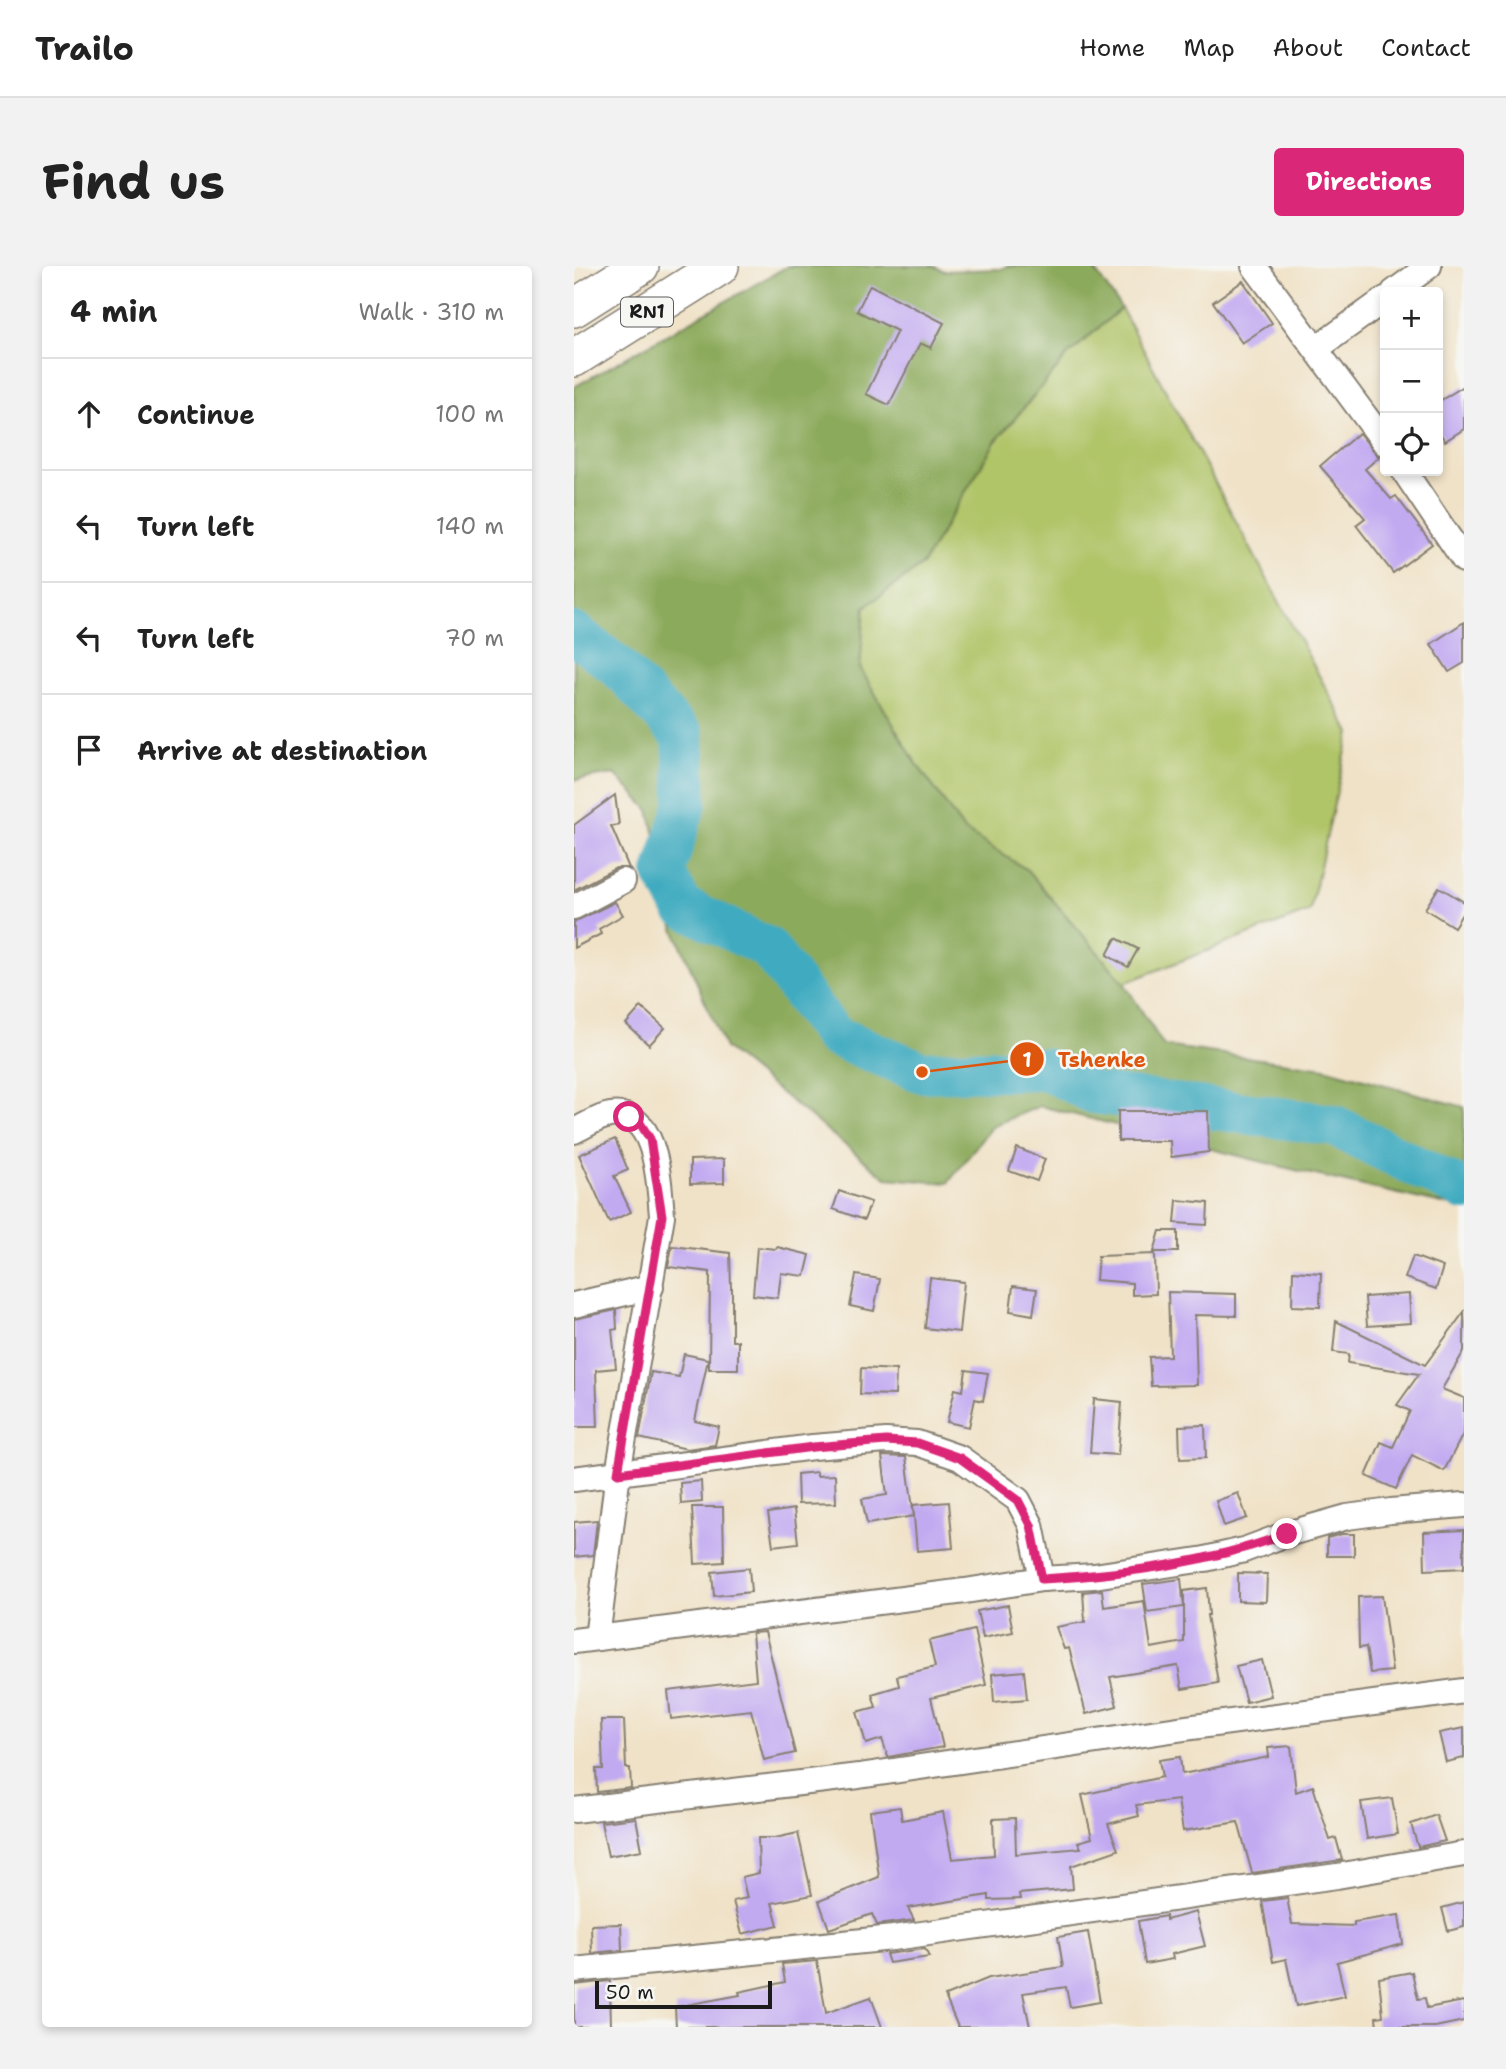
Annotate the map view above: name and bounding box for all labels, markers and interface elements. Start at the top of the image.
text: Trailo [35,26,134,71]
text: Home [1079,32,1145,64]
text: Map [1183,32,1235,64]
text: About [1273,32,1343,64]
text: Contact [1381,32,1471,64]
button: Directions [1274,148,1464,216]
text: Find us [42,149,225,215]
map controls [1380,287,1443,476]
button: + [1380,287,1443,350]
text: 4 min [70,291,157,332]
text: Walk · 310 m [359,297,504,327]
road number: RN1 [621,298,673,326]
button: − [1380,350,1443,413]
icon: ahead [70,395,108,433]
text: Continue [137,397,255,432]
text: 100 m [435,399,504,429]
button: locate [1380,413,1443,476]
icon: left [70,507,108,545]
text: Turn left [137,509,254,544]
text: 140 m [436,511,504,541]
icon: left [70,619,108,657]
text: Turn left [137,621,254,656]
text: 70 m [445,623,504,653]
icon: arrive [70,731,108,769]
text: Arrive at destination [137,733,427,768]
callout: Tshenke [1009,1038,1161,1080]
text: 1 [1022,1046,1032,1074]
text: Tshenke [1058,1046,1146,1074]
route start [613,1101,644,1132]
route end [1271,1518,1302,1549]
scale bar [595,1978,772,2010]
text: 50 m [606,1980,654,2005]

